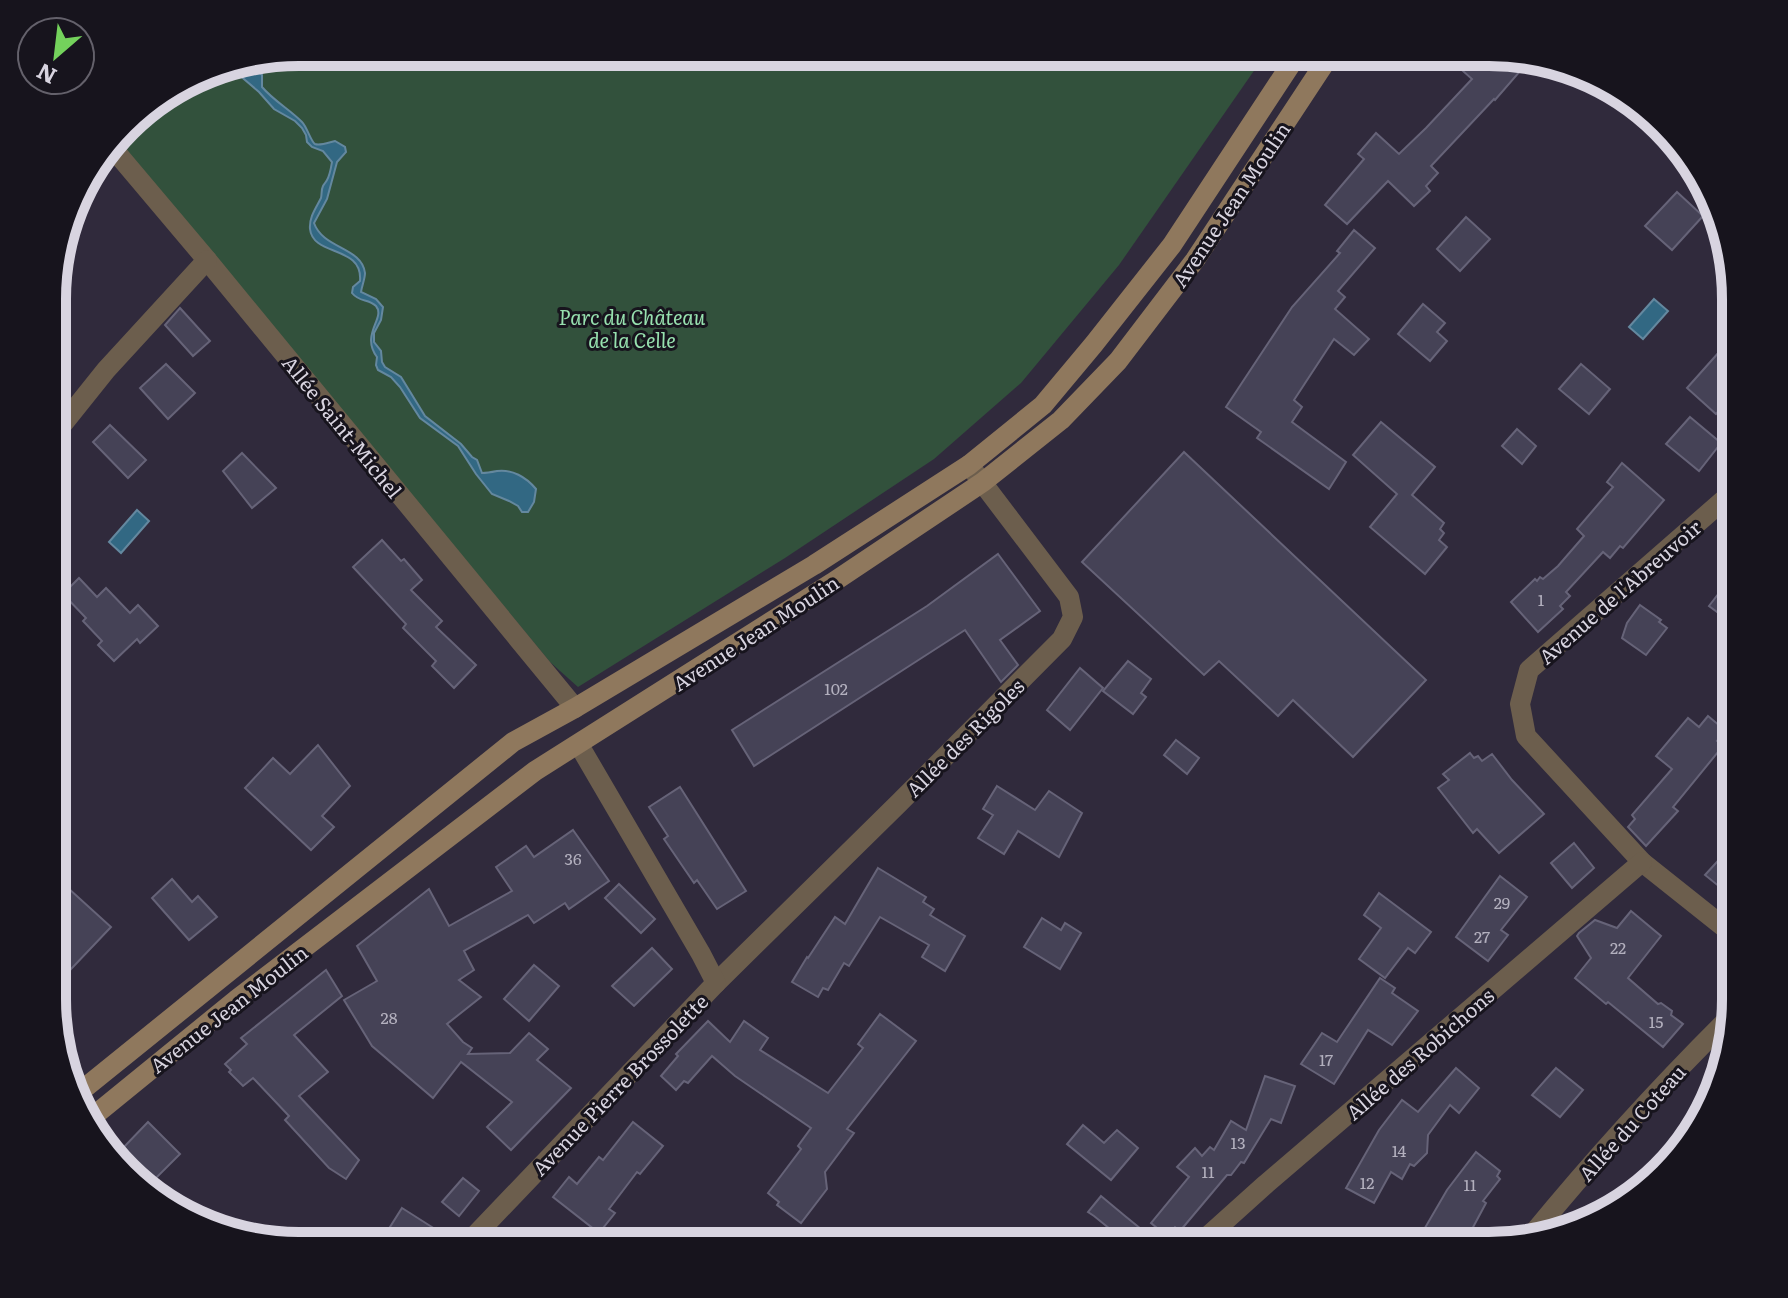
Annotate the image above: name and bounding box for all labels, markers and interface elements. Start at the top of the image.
north arrow [16,16,96,96]
text: N [30,56,62,94]
street label: Avenue Jean Moulin [1164,115,1296,293]
park label: Parc du Château de la Celle [559,301,706,354]
street label: Allée Saint-Michel [276,348,410,504]
street label: Avenue de l'Abreuvoir [1531,511,1707,670]
street label: Avenue Jean Moulin [666,567,844,697]
house number: 1 [1538,587,1545,611]
street label: Allée des Rigoles [898,671,1030,803]
house number: 102 [824,676,848,700]
house number: 36 [564,846,582,870]
house number: 29 [1494,890,1510,914]
house number: 27 [1474,924,1490,948]
house number: 22 [1610,935,1626,959]
street label: Avenue Jean Moulin [143,937,313,1079]
street label: Allée des Robichons [1338,980,1500,1126]
street label: Avenue Pierre Brossolette [524,986,714,1182]
house number: 28 [381,1005,398,1029]
house number: 15 [1649,1009,1663,1033]
house number: 17 [1319,1047,1333,1071]
street label: Allée du Coteau [1570,1057,1692,1187]
house number: 13 [1230,1130,1246,1154]
house number: 14 [1392,1138,1407,1162]
house number: 11 [1201,1159,1215,1183]
house number: 12 [1360,1170,1374,1194]
house number: 11 [1463,1172,1477,1196]

